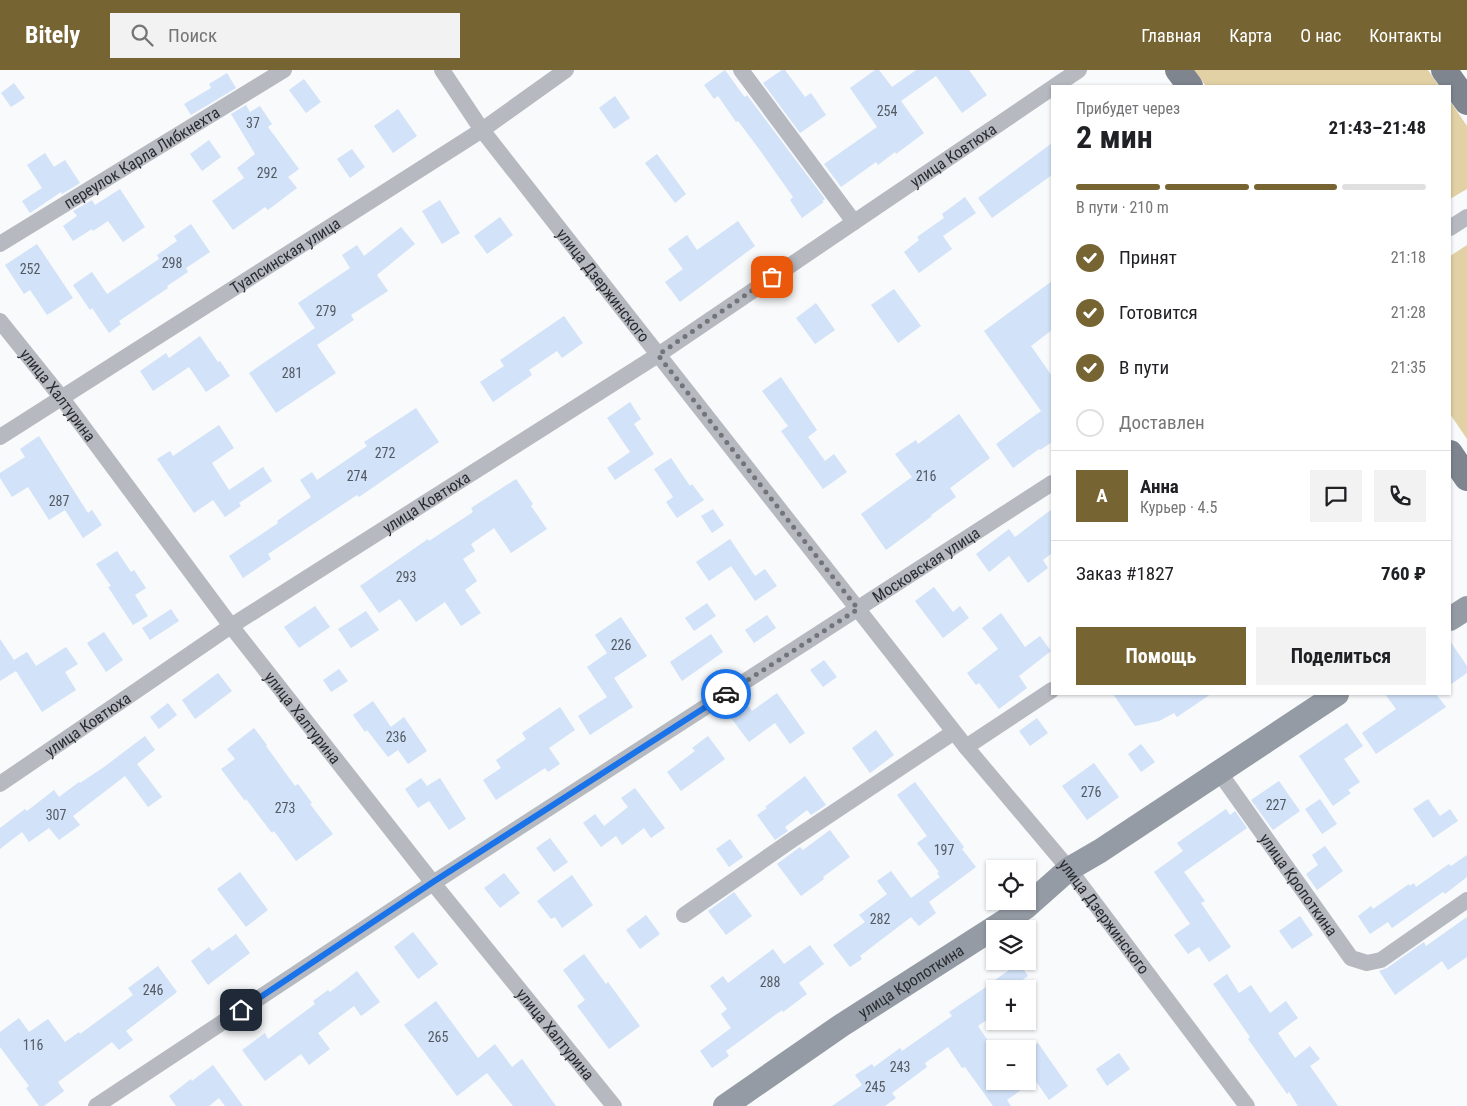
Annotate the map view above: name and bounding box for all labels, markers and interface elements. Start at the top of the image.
search box [110,13,460,58]
text: Bitely [25,21,80,49]
icon: search [128,21,156,49]
text: Поиск [168,24,217,47]
text: Главная [1141,25,1201,46]
text: Карта [1229,25,1272,46]
text: О нас [1300,25,1341,46]
text: Контакты [1369,25,1442,46]
text: Прибудет через [1076,99,1180,118]
street label: переулок Карла Либкнехта [60,102,223,212]
house number: 254 [877,103,897,119]
house number: 37 [246,115,260,131]
text: 21:43–21:48 [1328,116,1426,139]
text: 2 мин [1076,118,1153,156]
street label: улица Ковтюха [906,119,1000,191]
house number: 292 [257,165,277,181]
text: В пути · 210 m [1076,198,1169,217]
street label: Туапсинская улица [227,213,344,297]
street label: улица Дзержинского [553,224,654,345]
icon: check [1076,244,1104,272]
text: Принят [1119,246,1177,269]
text: 21:18 [1391,248,1426,267]
house number: 298 [162,255,182,271]
pin [751,256,793,298]
house number: 252 [20,261,40,277]
icon: bag [758,263,786,291]
icon: check [1076,299,1104,327]
text: Готовится [1119,301,1198,324]
house number: 279 [316,303,336,319]
text: 21:28 [1391,303,1426,322]
street label: улица Халтурина [16,344,100,445]
icon: check [1076,354,1104,382]
text: В пути [1119,356,1169,379]
text: 21:35 [1391,358,1426,377]
house number: 281 [282,365,302,381]
text: Доставлен [1119,411,1205,434]
house number: 272 [375,445,395,461]
street label: улица Ковтюха [379,467,473,537]
house number: 274 [347,468,367,484]
house number: 216 [916,468,936,484]
button: chat [1310,470,1362,522]
button: phone [1374,470,1426,522]
text: Анна [1140,475,1179,498]
text: А [1096,484,1108,507]
house number: 287 [49,493,69,509]
text: Курьер · 4.5 [1140,498,1218,517]
street label: Московская улица [869,523,983,606]
text: Заказ #1827 [1076,562,1174,585]
text: 760 ₽ [1381,562,1426,585]
house number: 293 [396,569,416,585]
button: Помощь [1076,627,1246,685]
button: Поделиться [1256,627,1426,685]
house number: 226 [611,637,631,653]
street label: улица Халтурина [261,667,345,768]
courier [701,669,751,719]
icon: car [712,680,740,708]
street label: улица Ковтюха [41,688,134,760]
house number: 236 [386,729,406,745]
house number: 276 [1081,784,1101,800]
house number: 227 [1266,797,1286,813]
house number: 273 [275,800,295,816]
house number: 307 [46,807,66,823]
street label: улица Кропоткина [1256,829,1342,940]
house number: 197 [934,842,954,858]
street label: улица Дзержинского [1055,855,1154,978]
map controls [986,860,1036,1090]
button: locate [986,860,1036,910]
house number: 282 [870,911,890,927]
button: layers [986,920,1036,970]
street label: улица Кропоткина [854,940,967,1022]
house number: 288 [760,974,780,990]
button: + [986,980,1036,1030]
house number: 246 [143,982,163,998]
street label: улица Халтурина [513,984,598,1084]
pin [220,989,262,1031]
icon: home [227,996,255,1024]
house number: 265 [428,1029,448,1045]
house number: 116 [23,1037,43,1053]
button: − [986,1040,1036,1090]
house number: 243 [890,1059,910,1075]
house number: 245 [865,1079,885,1095]

